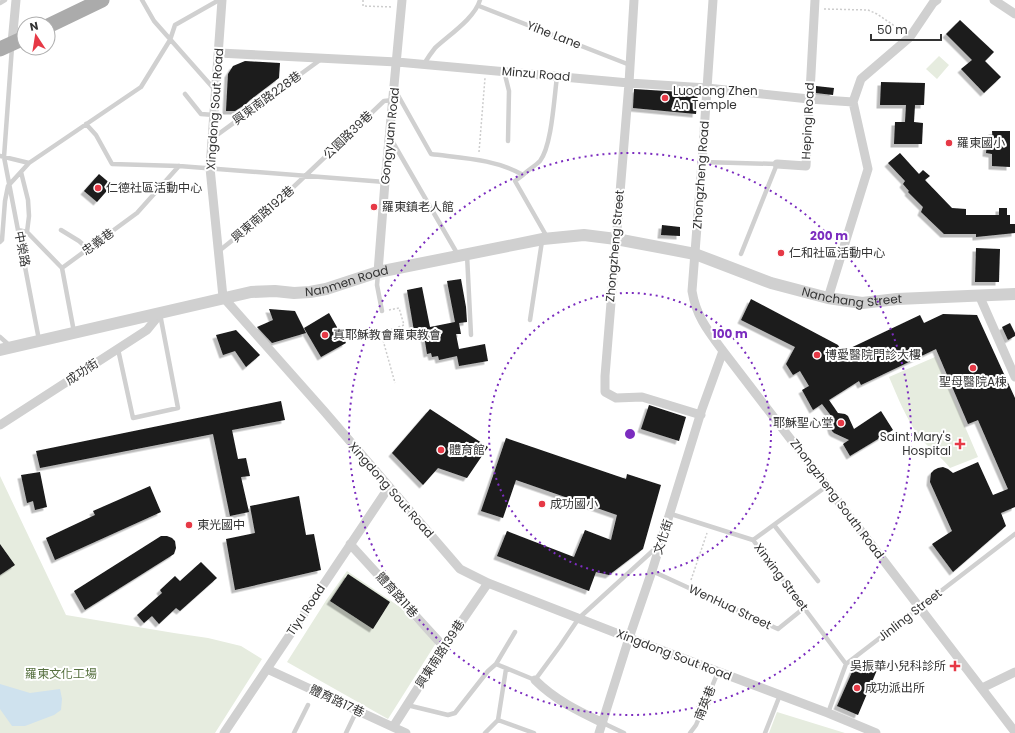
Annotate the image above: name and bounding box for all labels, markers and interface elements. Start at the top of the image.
north arrow [16,16,56,56]
street label: Yihe Lane [525,16,584,53]
scale bar [871,16,941,42]
text: N [28,18,40,35]
text: 50 m [877,21,908,38]
street label: Xingdong Sout Road [202,47,227,170]
street label: Minzu Road [501,62,571,85]
street label: 興東南路228巷 [229,67,305,128]
place label: Luodong Zhen An Temple [673,82,758,113]
street label: Heping Road [797,82,818,160]
street label: Gongyuan Road [376,87,403,185]
marker: Luodong Zhen An Temple [660,93,670,103]
street label: 公園路39巷 [319,107,376,163]
street label: Zhongzheng Road [688,120,713,230]
place label: 羅東國小 [957,134,1005,151]
marker: 羅東國小 [944,138,954,148]
place label: 仁德社區活動中心 [106,179,202,196]
street label: 興東南路192巷 [228,182,298,246]
marker: 仁德社區活動中心 [93,183,103,193]
street label: Zhongzheng Street [601,189,628,303]
place label: 羅東鎮老人館 [382,198,454,215]
marker: 羅東鎮老人館 [369,202,379,212]
street label: 忠義巷 [78,224,117,259]
text: 200 m [810,227,848,244]
street label: 中榮路 [11,230,34,268]
place label: 仁和社區活動中心 [789,244,885,261]
marker: 仁和社區活動中心 [776,248,786,258]
street label: Nanmen Road [305,261,390,300]
street label: Nanchang Street [800,282,902,311]
text: 100 m [712,325,748,342]
place label: 真耶穌教會羅東教會 [333,326,441,343]
marker: 真耶穌教會羅東教會 [320,330,330,340]
place label: 博愛醫院門診大樓 [825,346,921,363]
marker: 博愛醫院門診大樓 [812,350,822,360]
street label: 成功街 [62,355,101,389]
marker: 聖母醫院A棟 [968,363,978,373]
place label: 聖母醫院A棟 [939,373,1007,390]
place label: 耶穌聖心堂 [773,414,833,431]
marker: 耶穌聖心堂 [836,418,846,428]
centre of rings [623,427,637,441]
place label: Saint Mary's Hospital [880,428,951,459]
street label: Zhongzheng South Road [787,435,888,562]
street label: Xingdong Sout Road [345,438,438,541]
marker: Saint Mary's Hospital [954,438,966,450]
place label: 體育館 [449,441,485,458]
marker: 體育館 [436,445,446,455]
place label: 成功國小 [550,495,598,512]
marker: 成功國小 [537,499,547,509]
place label: 東光國中 [197,516,245,533]
street label: 文化街 [649,517,676,557]
marker: 東光國中 [184,520,194,530]
street label: Xinxing Street [750,539,813,614]
street label: 體育路11巷 [372,568,422,621]
street label: WenHua Street [686,580,774,633]
street label: Tiyu Road [282,581,329,639]
street label: Jinling Street [874,584,945,645]
street label: 興東南路139巷 [411,616,468,691]
street label: Xingdong Sout Road [614,625,734,684]
place label: 吳振華小兒科診所 [850,657,946,674]
marker: 吳振華小兒科診所 [949,660,961,672]
park label: 羅東文化工場 [25,665,97,682]
place label: 成功派出所 [865,679,925,696]
street label: 體育路17巷 [307,681,367,721]
street label: 南英巷 [690,683,719,723]
marker: 成功派出所 [852,683,862,693]

